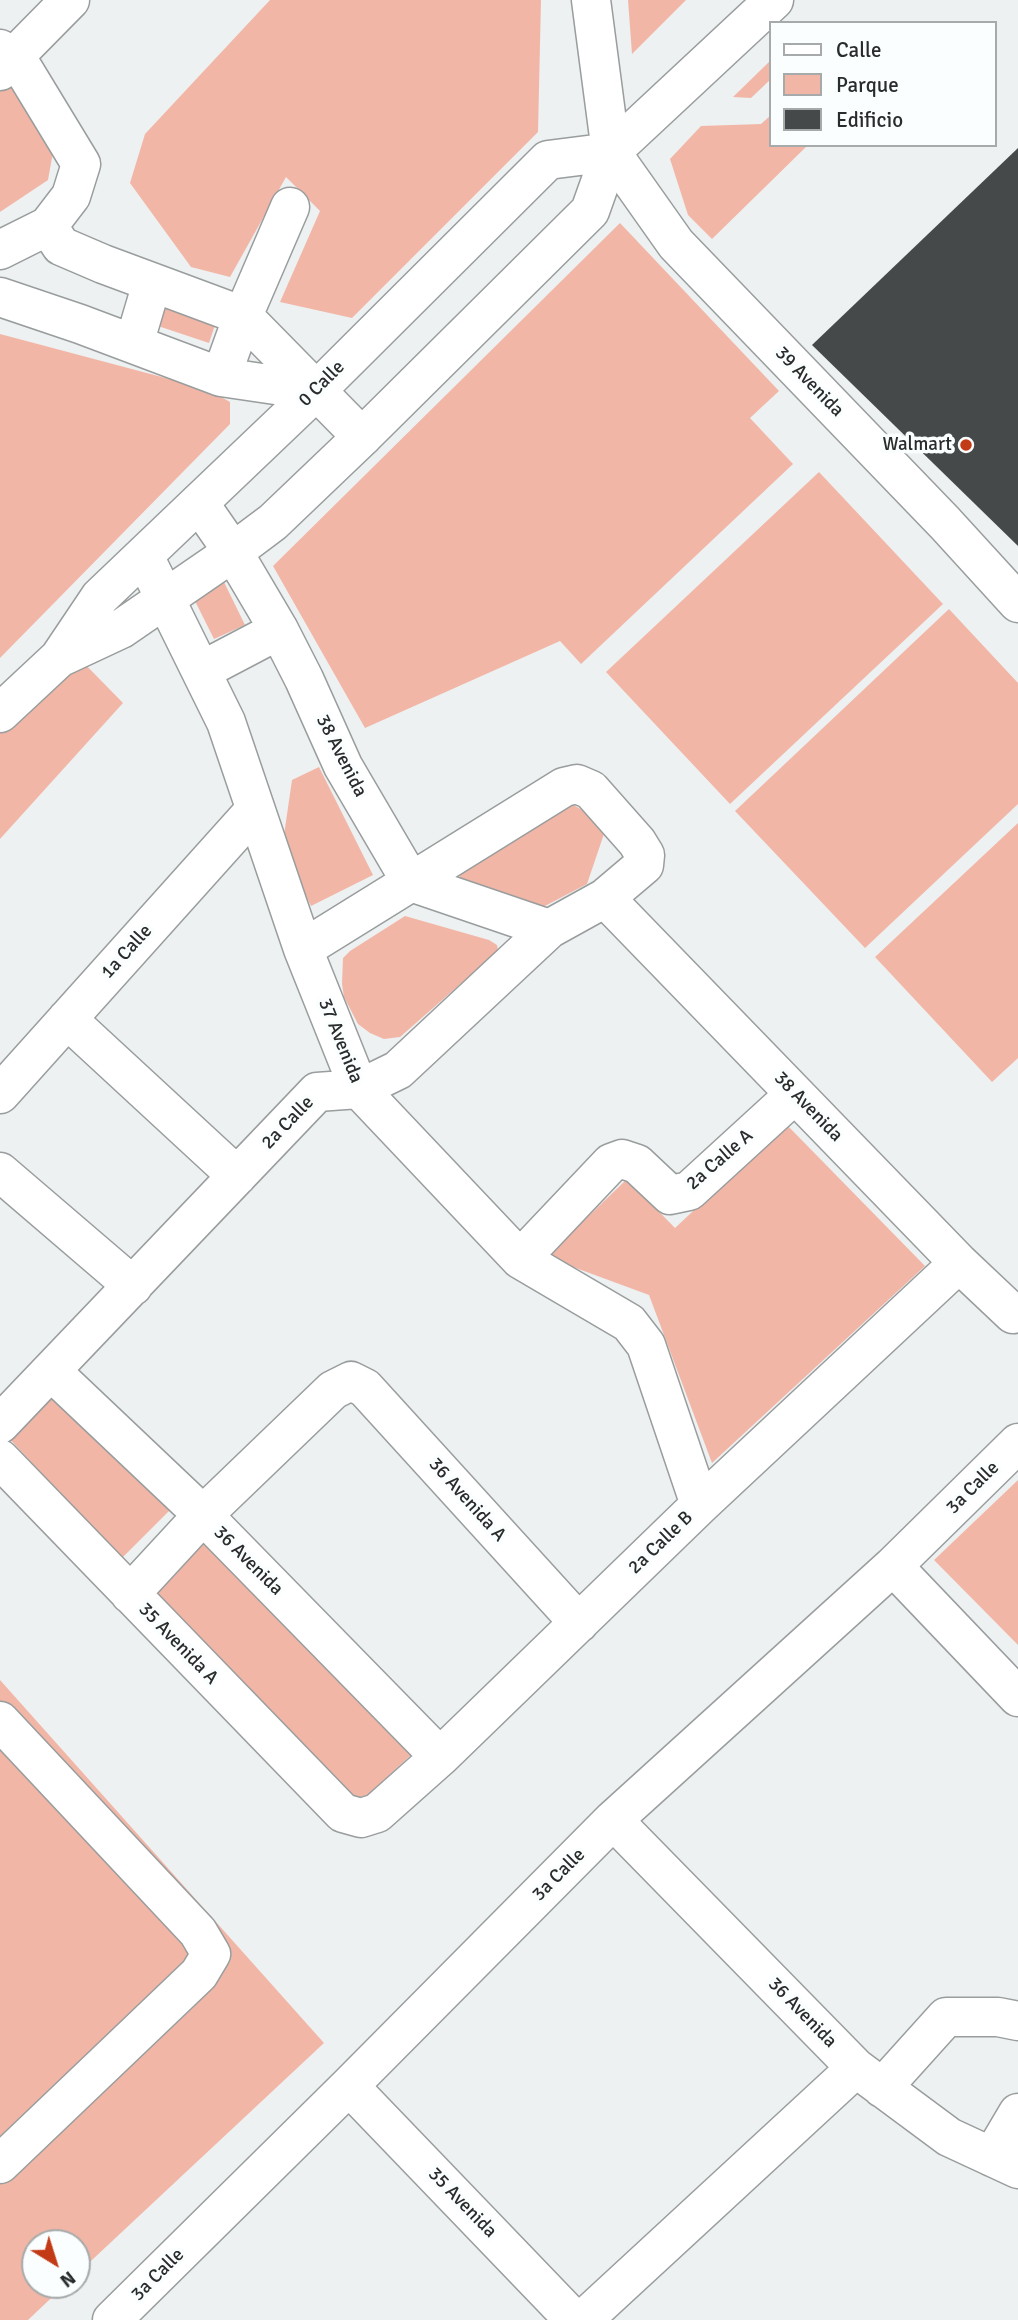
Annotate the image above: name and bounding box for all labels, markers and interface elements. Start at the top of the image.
legend [769,21,997,147]
text: Calle [836,37,882,63]
text: Parque [836,72,899,98]
text: Edificio [836,107,903,133]
street label: 39 Avenida [770,342,848,422]
street label: 0 Calle [294,356,350,412]
place label: Walmart [883,434,952,456]
marker: Walmart [958,437,974,453]
street label: 38 Avenida [311,711,371,801]
street label: 1a Calle [97,920,157,984]
street label: 37 Avenida [313,995,367,1087]
street label: 38 Avenida [769,1067,847,1147]
street label: 2a Calle [257,1092,319,1154]
street label: 2a Calle A [682,1125,758,1195]
street label: 36 Avenida A [423,1453,511,1547]
street label: 3a Calle [942,1457,1004,1519]
street label: 2a Calle B [624,1507,698,1579]
street label: 36 Avenida [208,1521,288,1601]
street label: 35 Avenida A [133,1598,223,1690]
street label: 3a Calle [528,1844,590,1906]
street label: 36 Avenida [763,1973,841,2053]
street label: 35 Avenida [423,2163,501,2243]
north arrow [21,2229,91,2299]
street label: 3a Calle [127,2244,189,2306]
text: N [55,2265,80,2292]

